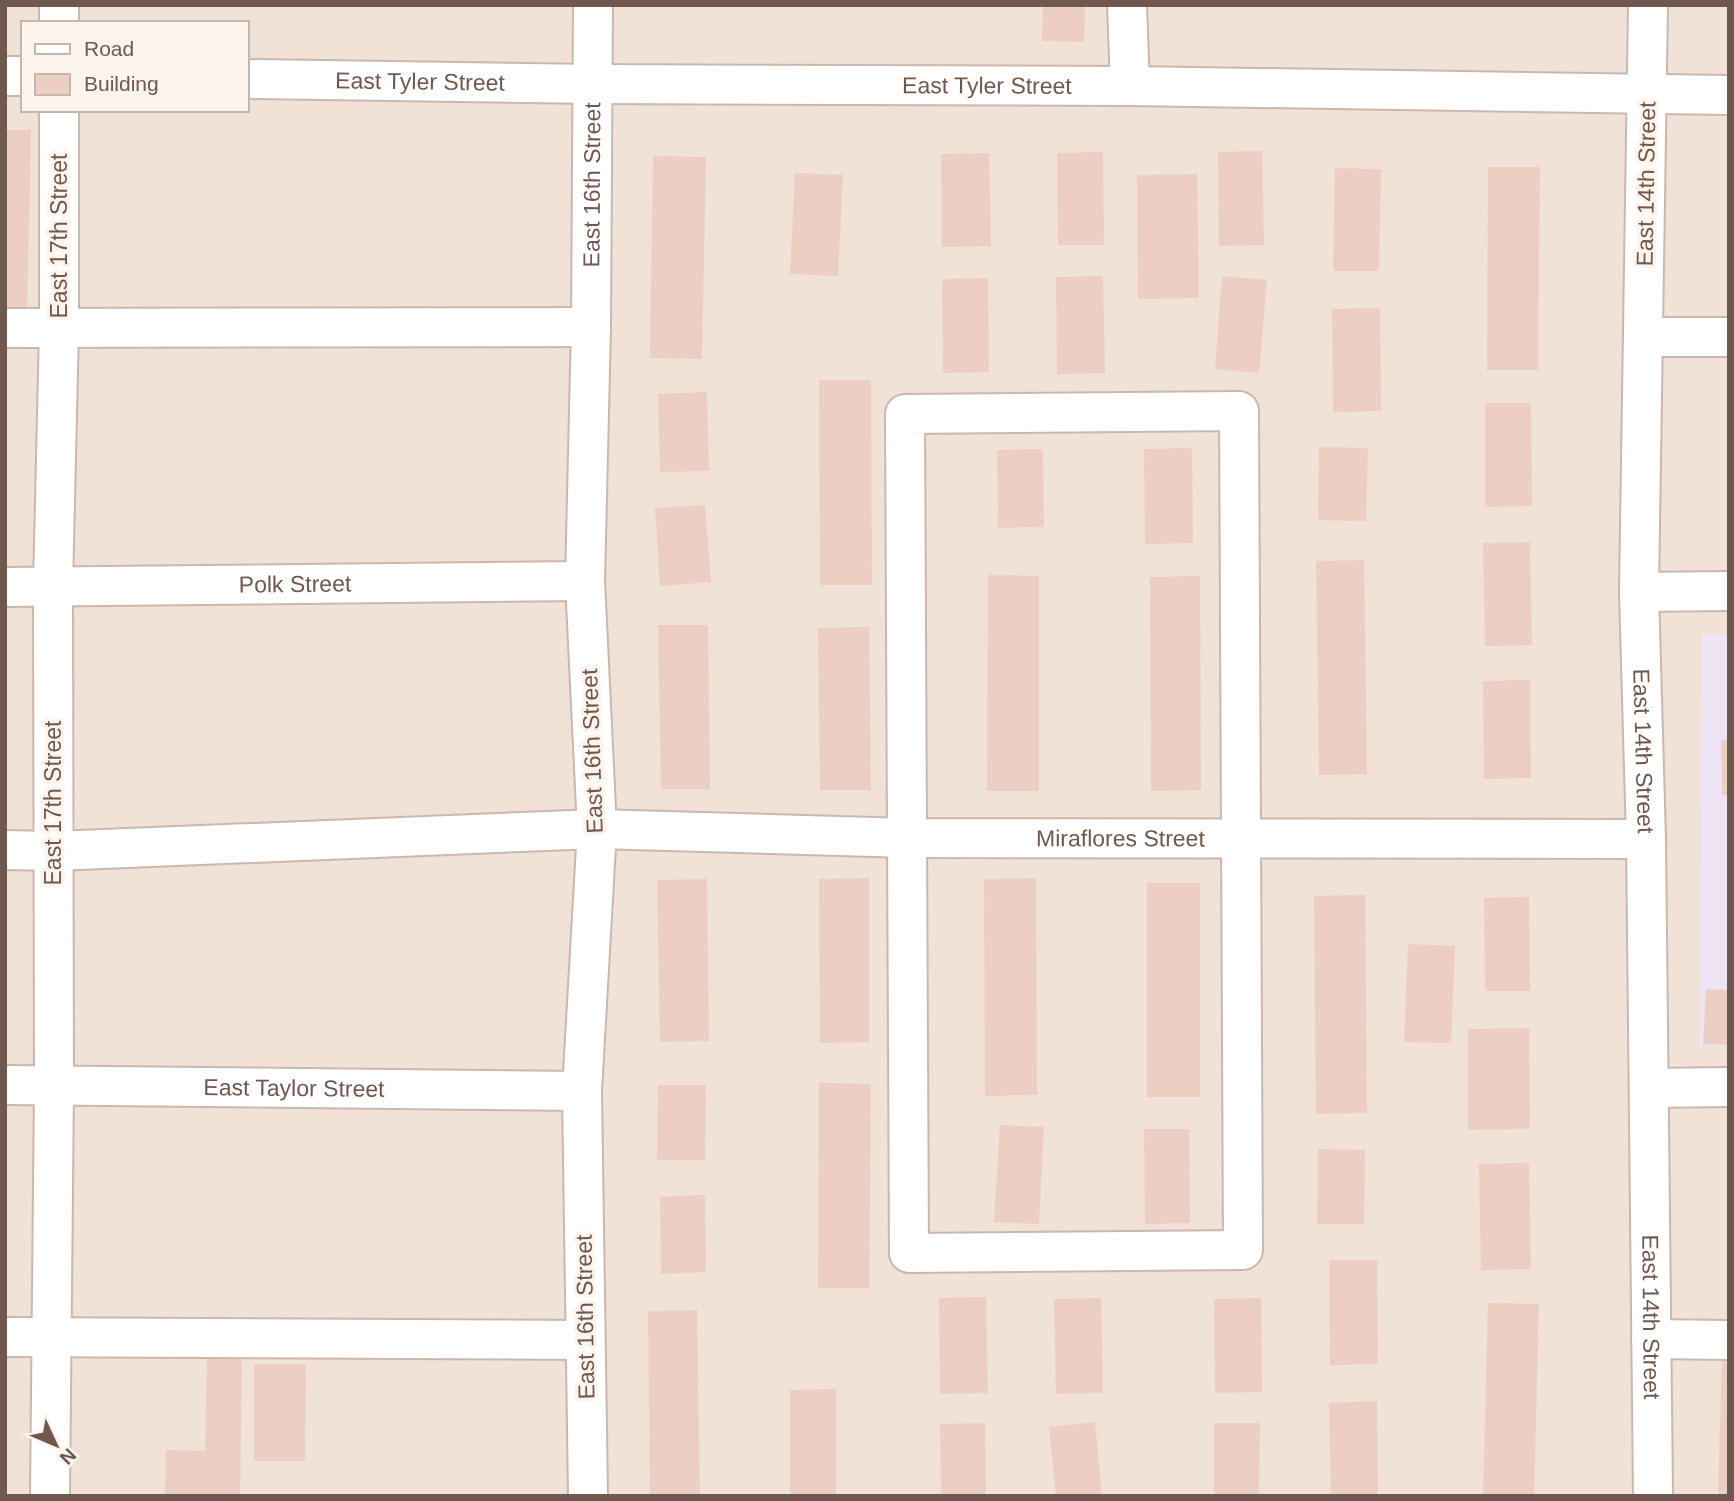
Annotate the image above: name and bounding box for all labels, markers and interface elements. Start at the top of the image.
legend [21,21,248,112]
text: Road [84,37,134,60]
street label: East Tyler Street [335,67,506,96]
text: Building [84,72,159,95]
street label: East Tyler Street [902,72,1072,99]
street label: East 14th Street [1632,101,1660,267]
street label: East 16th Street [578,102,605,267]
street label: East 17th Street [46,153,72,318]
street label: Polk Street [239,570,352,598]
street label: East 16th Street [576,668,608,834]
street label: East 14th Street [1628,668,1659,834]
street label: East 17th Street [40,720,66,885]
street label: Miraflores Street [1036,825,1205,851]
street label: East Taylor Street [203,1074,385,1102]
street label: East 16th Street [571,1234,599,1400]
street label: East 14th Street [1637,1234,1665,1400]
north arrow [21,1410,91,1480]
text: N [56,1444,80,1469]

